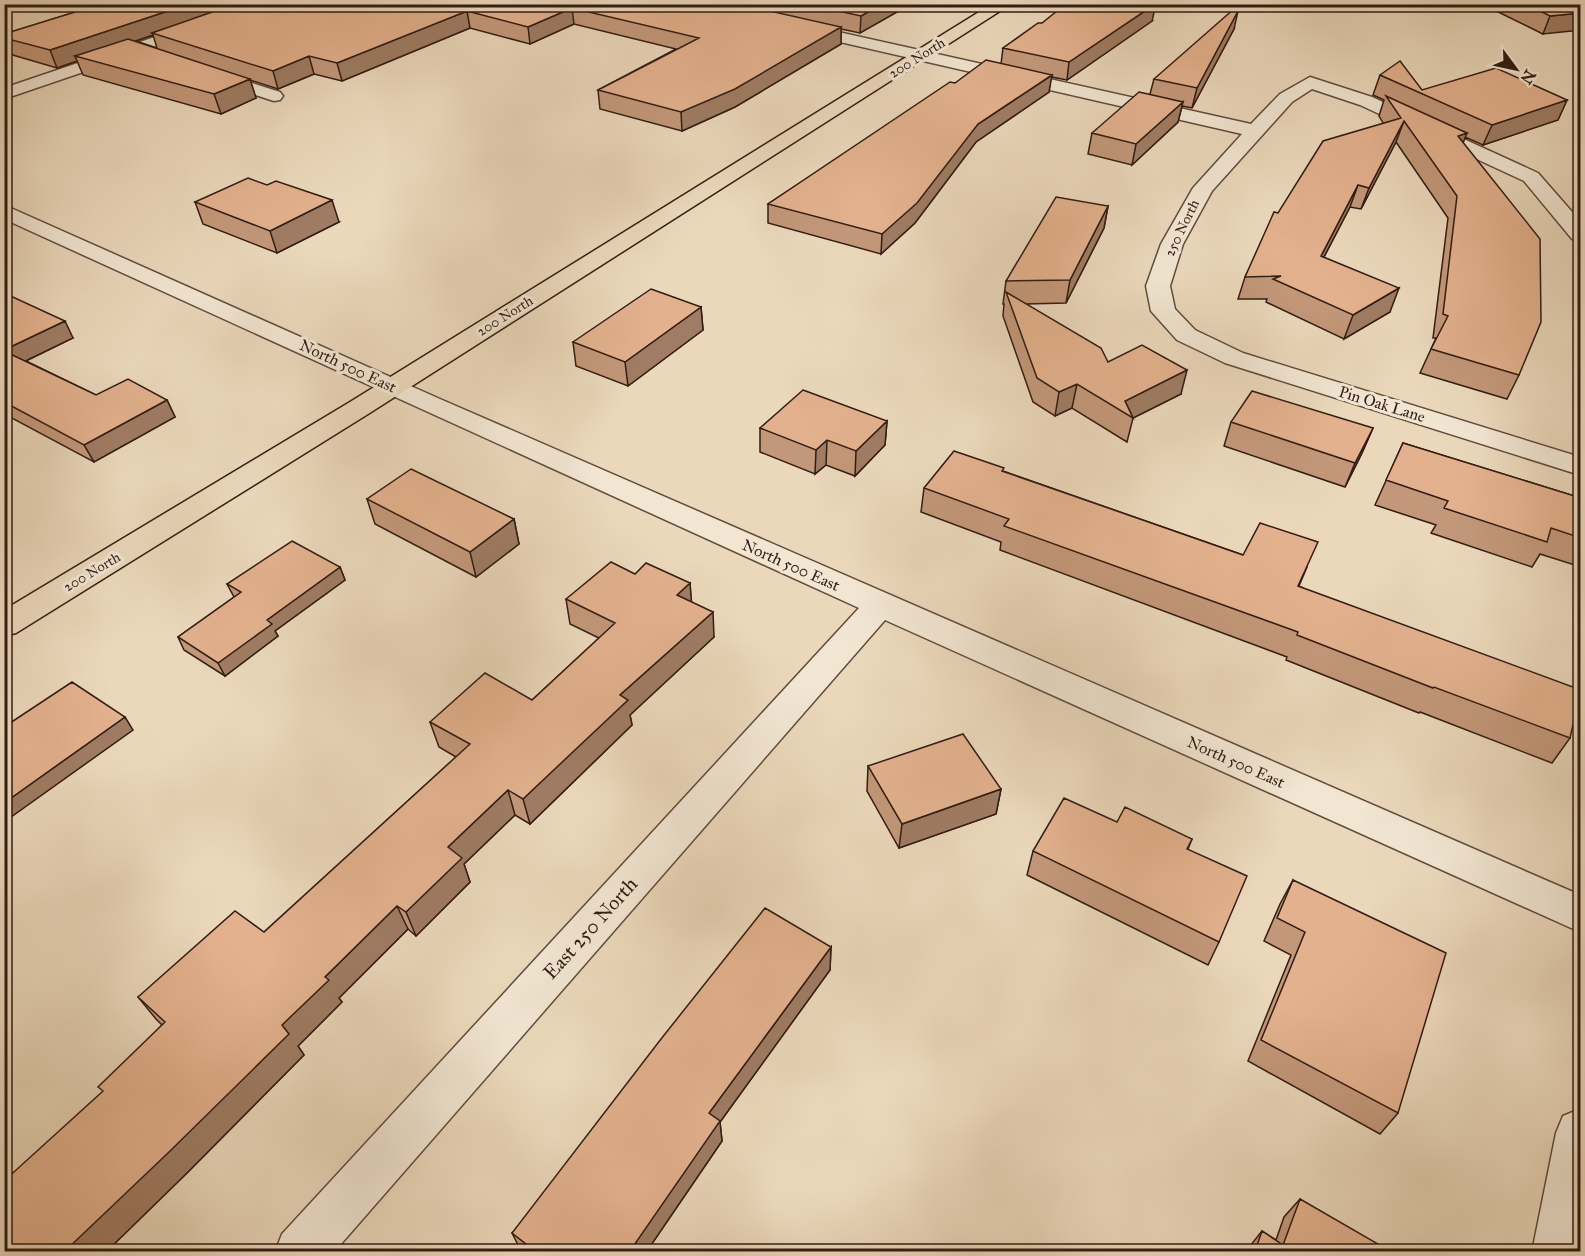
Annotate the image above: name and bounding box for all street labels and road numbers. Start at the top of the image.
street label: 200 North [886,34,948,82]
street label: 250 North [1161,197,1203,259]
street label: 200 North [474,292,536,340]
street label: North 500 East [297,335,400,397]
street label: Pin Oak Lane [1336,382,1428,426]
street label: North 500 East [739,535,843,595]
street label: 200 North [61,548,124,595]
street label: North 500 East [1184,732,1288,792]
street label: East 250 North [538,872,642,984]

